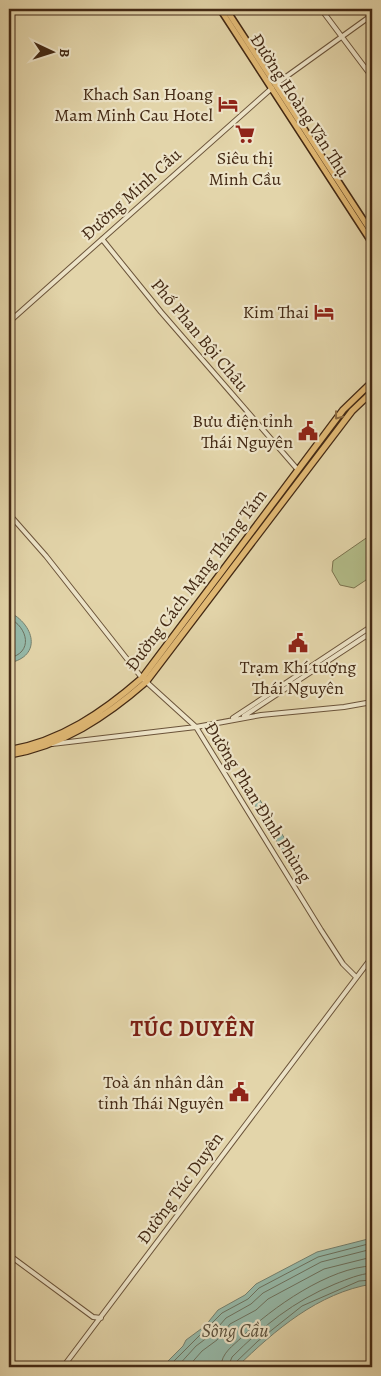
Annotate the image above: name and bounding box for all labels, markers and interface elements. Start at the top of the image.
north arrow [28,28,78,78]
street label: Đường Hoàng Văn Thụ [245,29,356,182]
text: B [55,48,74,58]
place label: Khach San Hoang Mam Minh Cau Hotel [54,82,214,127]
hotel icon: Khach San Hoang Mam Minh Cau Hotel [217,93,239,115]
supermarket icon: Siêu thị Minh Cầu [234,123,256,145]
street label: Đường Minh Cầu [76,142,186,245]
place label: Siêu thị Minh Cầu [209,146,282,191]
street label: Phố Phan Bội Châu [146,273,255,397]
place label: Kim Thai [243,300,309,324]
hotel icon: Kim Thai [313,301,335,323]
place label: Bưu điện tỉnh Thái Nguyên [192,409,293,454]
one-way arrow [335,410,344,420]
public building icon: Bưu điện tỉnh Thái Nguyên [297,420,319,442]
street label: Đường Cách Mạng Tháng Tám [120,484,272,676]
public building icon: Trạm Khí tượng Thái Nguyên [287,632,309,654]
place label: Trạm Khí tượng Thái Nguyên [240,655,356,700]
street label: Đường Phan Đình Phùng [199,717,317,887]
district label: TÚC DUYÊN [130,1014,256,1044]
place label: Toà án nhân dân tỉnh Thái Nguyên [98,1070,224,1115]
public building icon: Toà án nhân dân tỉnh Thái Nguyên [228,1081,250,1103]
street label: Đường Túc Duyên [131,1127,229,1249]
water label: Sông Cầu [201,1318,269,1344]

